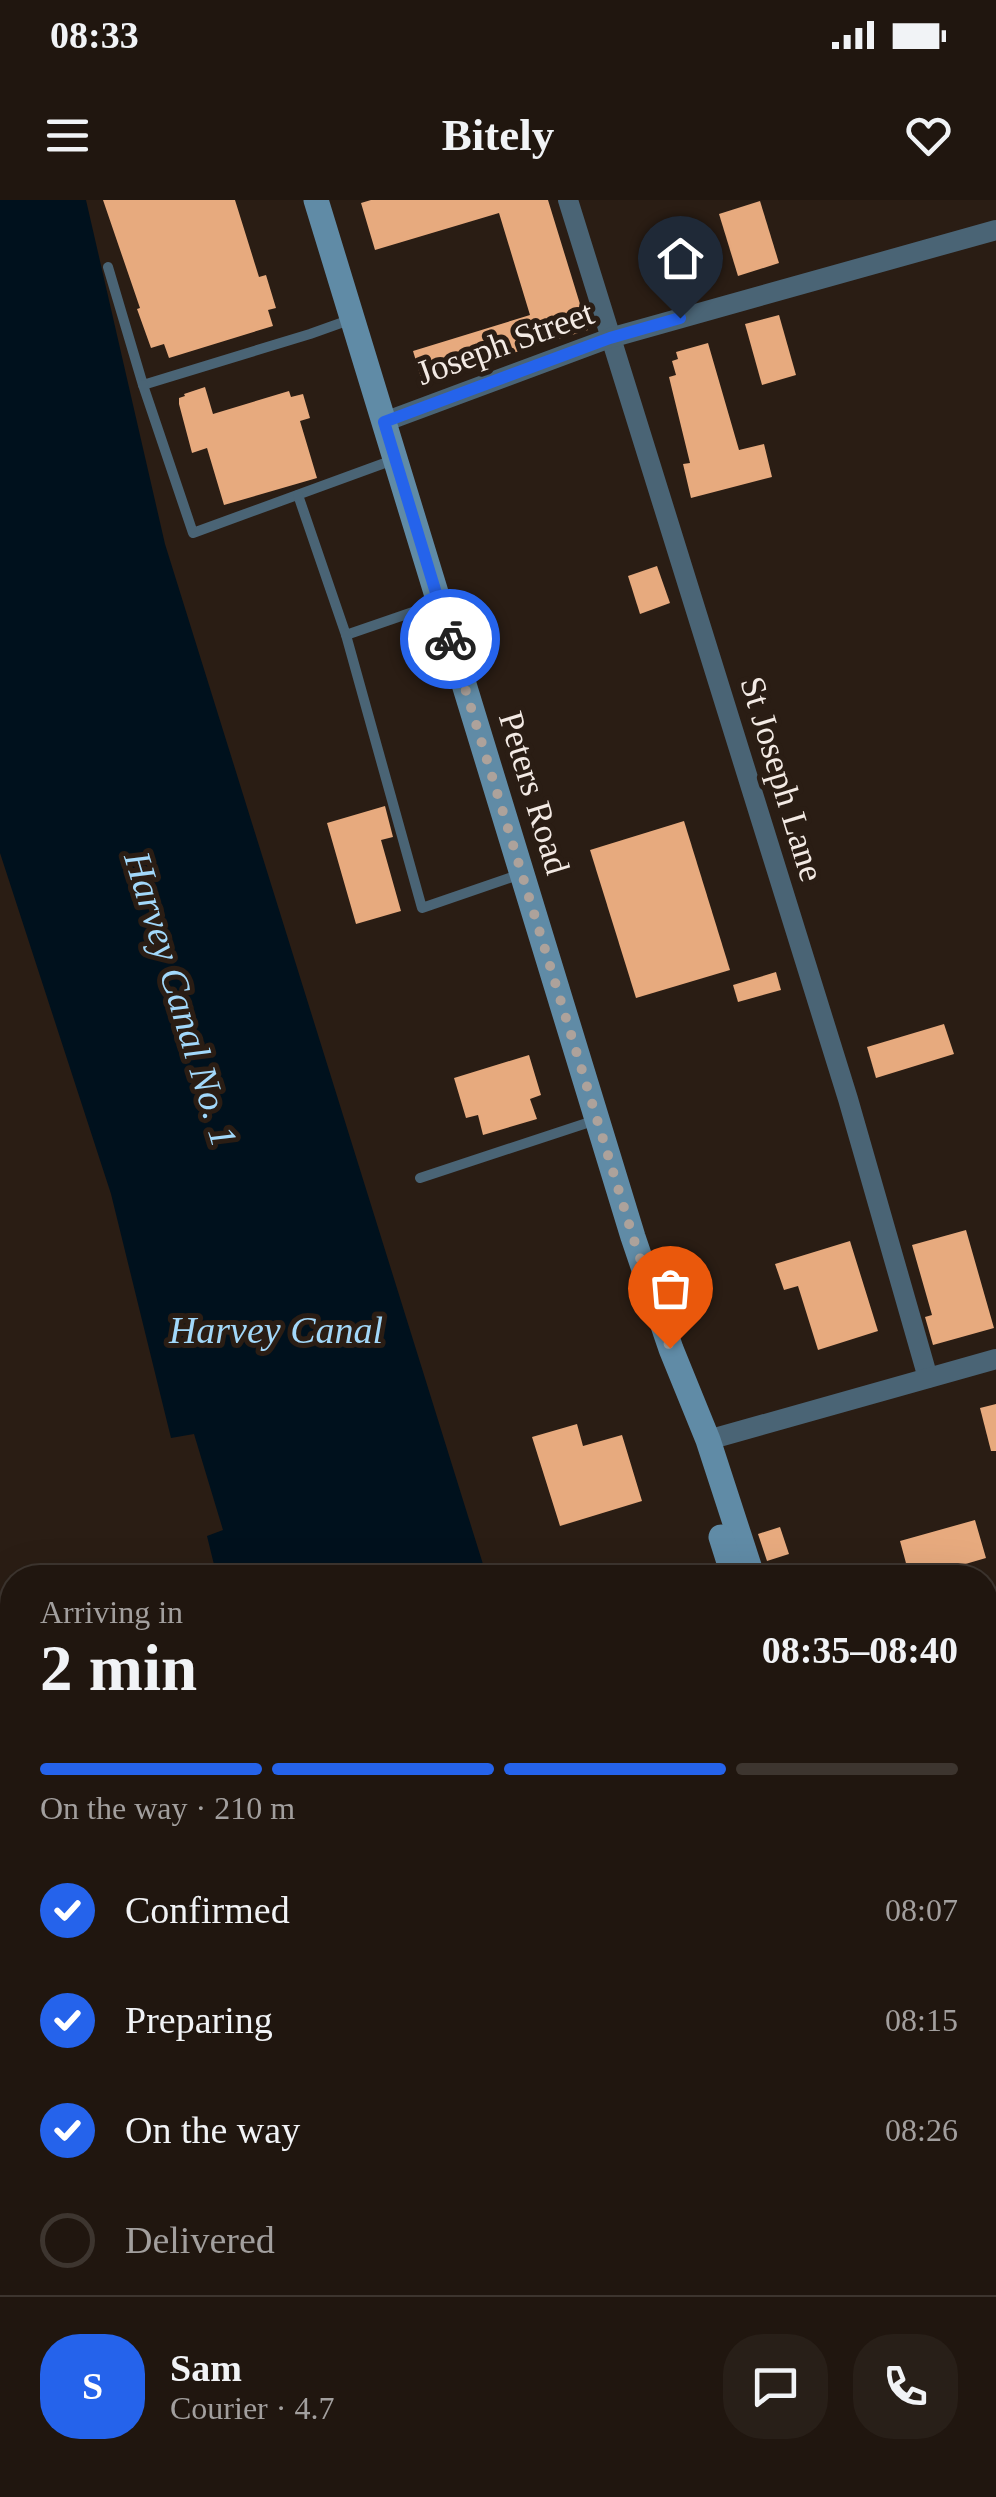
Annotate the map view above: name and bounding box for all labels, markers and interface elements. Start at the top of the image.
text: 08:33 [50,14,139,56]
icon: menu [40,108,95,163]
icon: heart [901,108,956,163]
text: Bitely [442,110,554,160]
pin [638,216,723,319]
icon: home [653,231,708,286]
street label: Joseph Street [411,293,599,393]
courier [400,589,500,689]
icon: bike [423,612,478,667]
street label: St Joseph Lane [732,672,832,886]
street label: Peters Road [491,707,577,880]
water label: Harvey Canal No. 1 [116,846,246,1151]
pin [628,1246,713,1349]
icon: bag [643,1261,698,1316]
water label: Harvey Canal [168,1309,383,1351]
text: Arriving in [40,1594,183,1630]
text: 08:35–08:40 [762,1629,958,1671]
text: 2 min [40,1632,197,1704]
text: On the way · 210 m [40,1790,295,1826]
icon: check [40,1883,95,1938]
text: Confirmed [125,1889,290,1931]
text: 08:07 [885,1892,958,1928]
icon: check [40,1993,95,2048]
text: Preparing [125,1999,273,2041]
text: 08:15 [885,2002,958,2038]
icon: check [40,2103,95,2158]
text: On the way [125,2109,300,2151]
text: 08:26 [885,2112,958,2148]
text: Delivered [125,2219,275,2261]
button: chat [723,2334,828,2439]
button: phone [853,2334,958,2439]
text: Sam [170,2347,242,2389]
text: S [82,2365,103,2407]
text: Courier · 4.7 [170,2390,334,2426]

